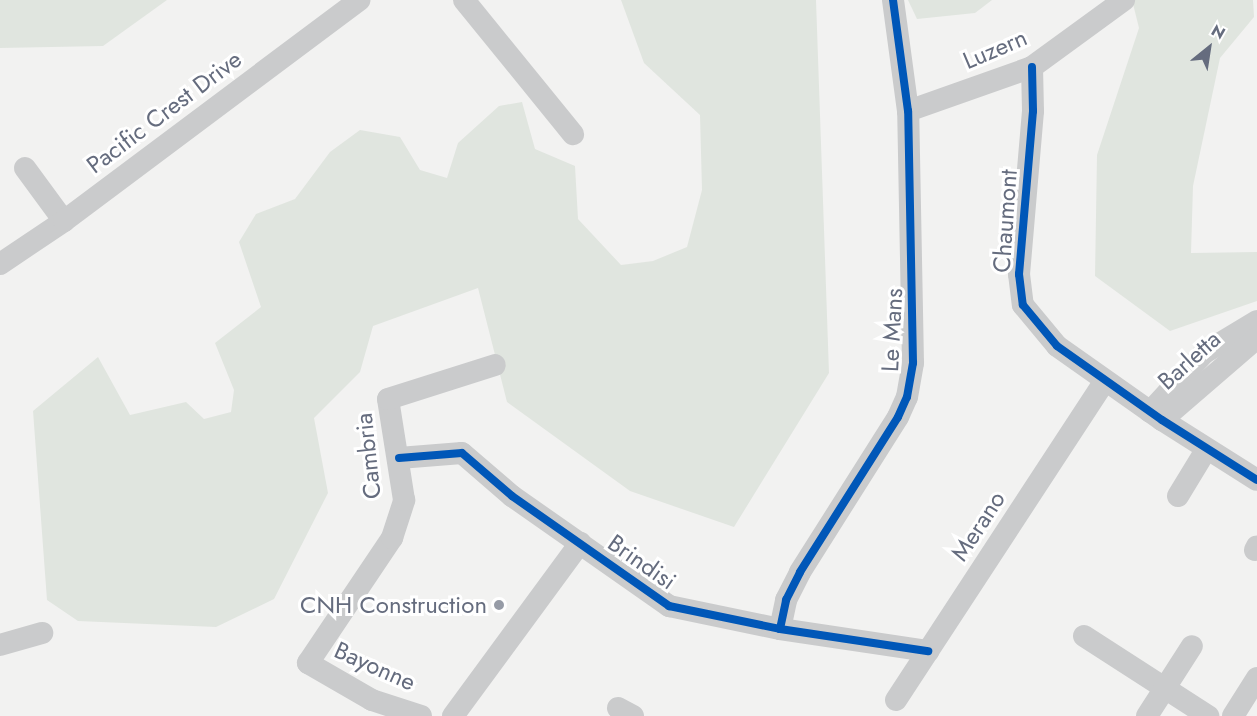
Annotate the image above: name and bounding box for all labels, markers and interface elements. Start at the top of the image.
north arrow [1179,18,1239,78]
text: N [1207,19,1230,45]
street label: Luzern [959,23,1031,75]
street label: Pacific Crest Drive [81,44,247,180]
street label: Chaumont [987,168,1023,274]
street label: Le Mans [875,287,909,373]
street label: Barletta [1152,325,1226,395]
street label: Cambria [349,412,387,500]
street label: Merano [945,486,1011,566]
street label: Brindisi [602,528,682,596]
place label: CNH Construction [300,591,487,619]
marker: CNH Construction [492,598,506,612]
street label: Bayonne [330,635,420,697]

